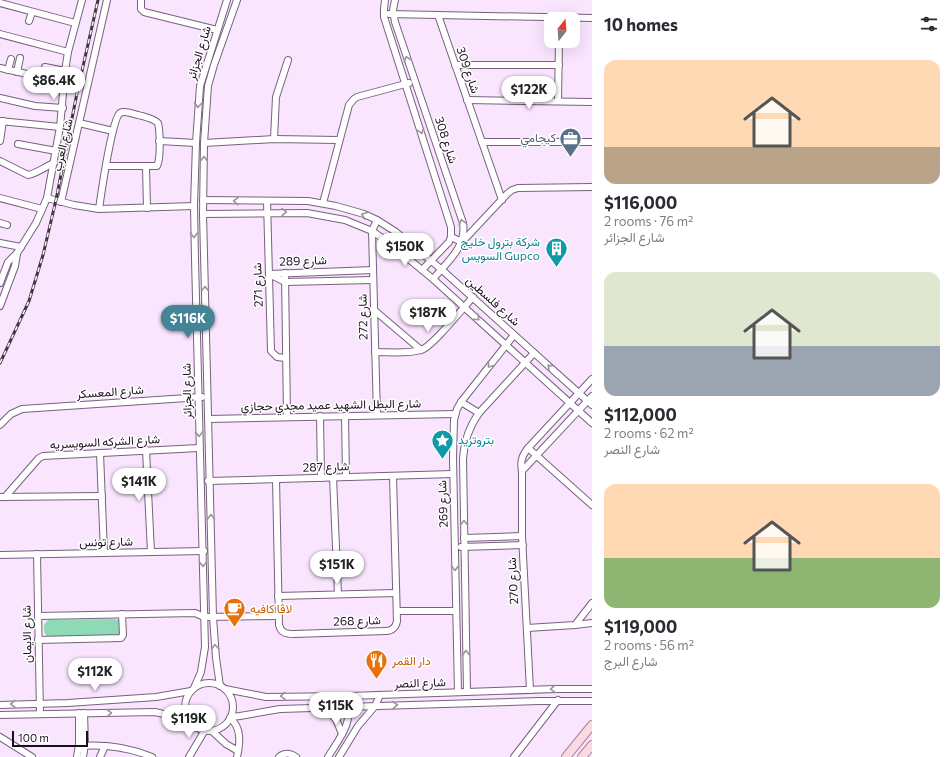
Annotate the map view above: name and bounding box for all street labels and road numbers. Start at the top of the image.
street label: شارع الجزائر [183,24,216,83]
street label: شارع 309 [452,45,483,96]
street label: شارع 308 [430,115,461,166]
street label: شارع العرب [49,117,78,173]
street label: شارع 289 [279,252,327,271]
street label: شارع 271 [249,262,268,308]
street label: شارع فلسطين [462,273,523,330]
street label: شارع 272 [355,294,372,340]
street label: شارع الجزائر [179,363,197,420]
street label: شارع المعسكر [75,382,144,403]
street label: شارع البطل الشهيد عميد مجدي حجازي [241,395,421,417]
street label: شارع الشركه السويسريه [49,431,161,454]
street label: شارع 287 [302,458,350,477]
street label: شارع 269 [434,480,453,528]
street label: شارع تونس [79,534,133,551]
street label: شارع 270 [504,557,523,605]
street label: شارع الايمان [18,605,37,663]
street label: شارع 268 [333,612,381,631]
street label: شارع النصر [393,674,446,693]

